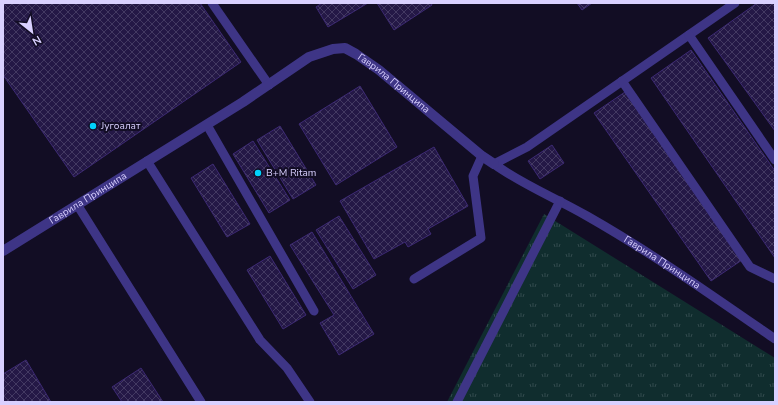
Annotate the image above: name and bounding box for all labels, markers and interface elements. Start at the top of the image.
north arrow [12,12,52,52]
text: N [29,32,44,49]
street label: Гаврила Принципа [355,50,433,116]
place label: Југоалат [100,119,141,133]
marker: Југоалат [88,121,98,131]
place label: B+M Ritam [266,166,316,180]
marker: B+M Ritam [253,168,263,178]
street label: Гаврила Принципа [47,169,129,228]
street label: Гаврила Принципа [621,232,703,292]

